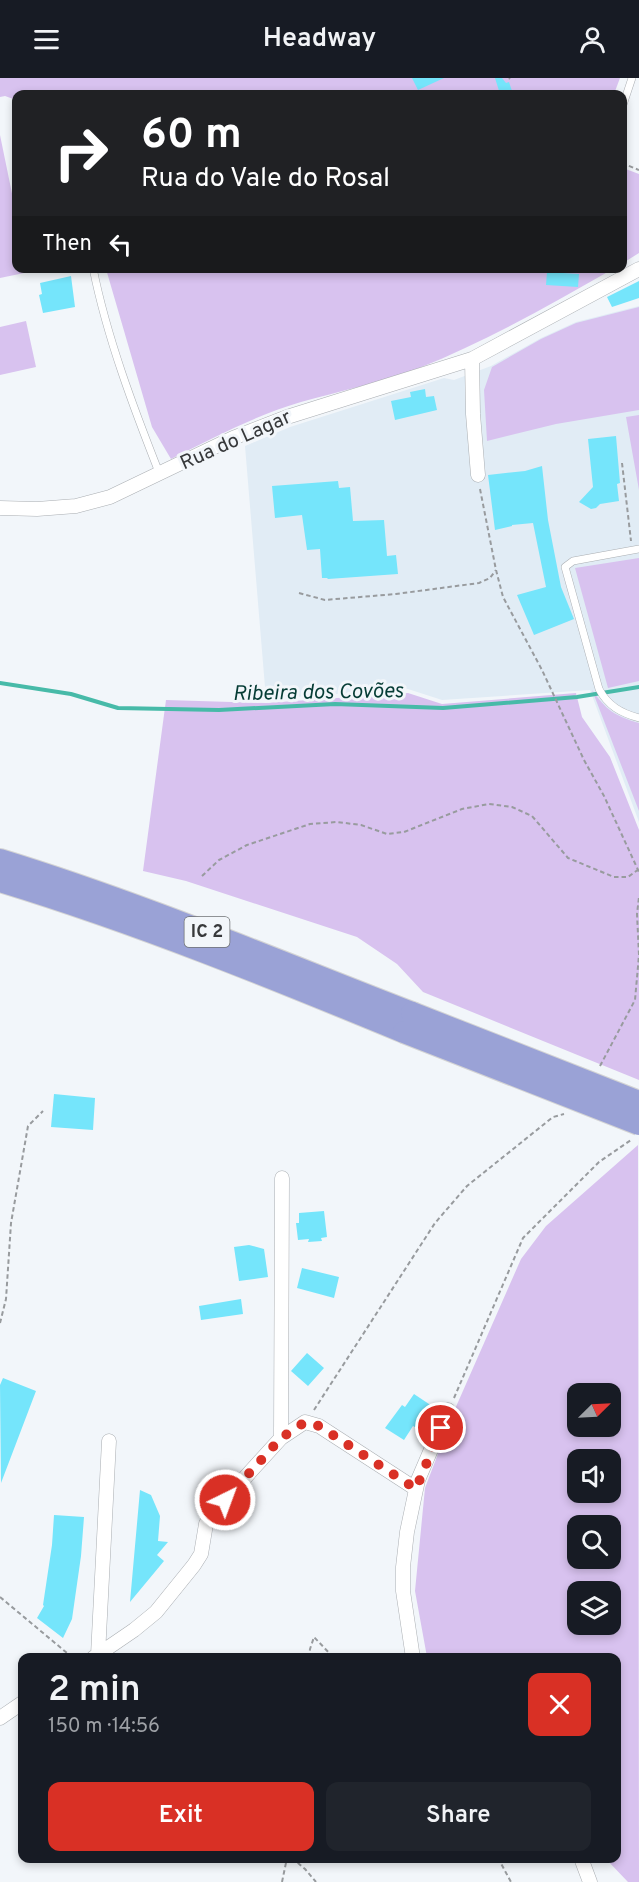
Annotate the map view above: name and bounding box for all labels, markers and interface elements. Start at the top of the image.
text: Headway [263,22,376,56]
icon: menu [30,23,63,56]
icon: person [576,23,609,56]
text: 60 m [141,110,242,163]
icon: right [42,114,120,192]
text: Rua do Vale do Rosal [141,162,390,196]
icon: left [104,228,137,261]
text: Then [42,231,92,258]
street label: Rua do Lagar [176,405,296,477]
water label: Ribeira dos Covões [232,678,404,708]
road number: IC 2 [184,917,230,947]
north arrow [567,1383,621,1437]
map controls [567,1383,621,1635]
pin [415,1402,466,1453]
icon: arrive [424,1411,457,1444]
button: sound [567,1449,621,1503]
position arrow [193,1468,257,1532]
button: search [567,1515,621,1569]
button: layers [567,1581,621,1635]
text: 2 min [48,1668,141,1714]
button: close [528,1673,591,1736]
text: 150 m · 14:56 [48,1714,160,1740]
button: Exit [48,1782,314,1851]
button: Share [326,1782,591,1851]

